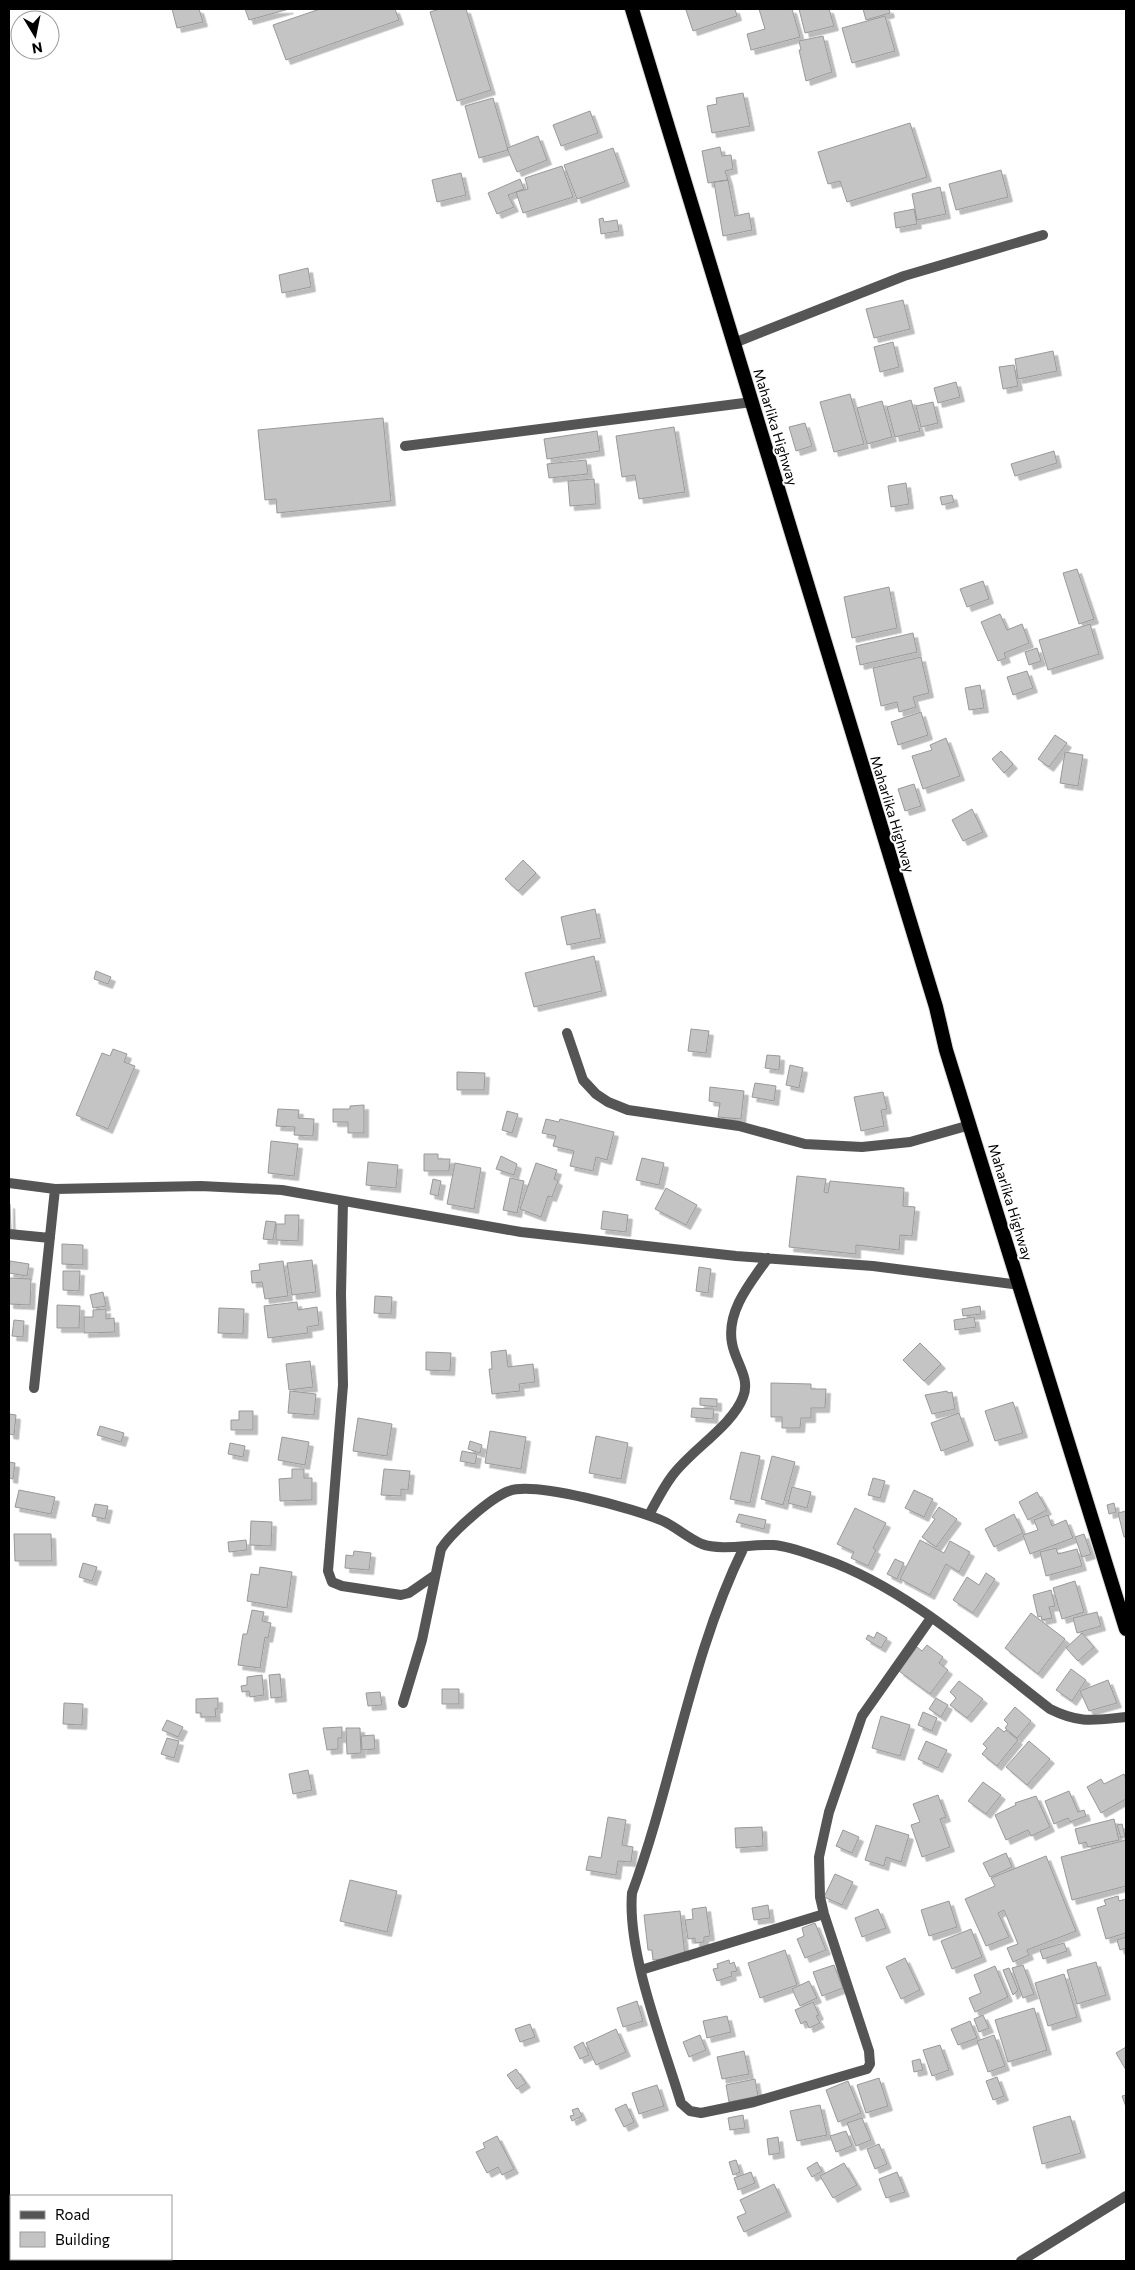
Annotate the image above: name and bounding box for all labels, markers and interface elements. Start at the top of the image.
north arrow [10,10,60,60]
text: N [31,39,44,58]
street label: Maharlika Highway [750,367,802,487]
street label: Maharlika Highway [867,754,919,874]
street label: Maharlika Highway [985,1142,1037,1262]
legend [10,2195,172,2260]
text: Road [55,2205,90,2223]
text: Building [55,2230,110,2248]

